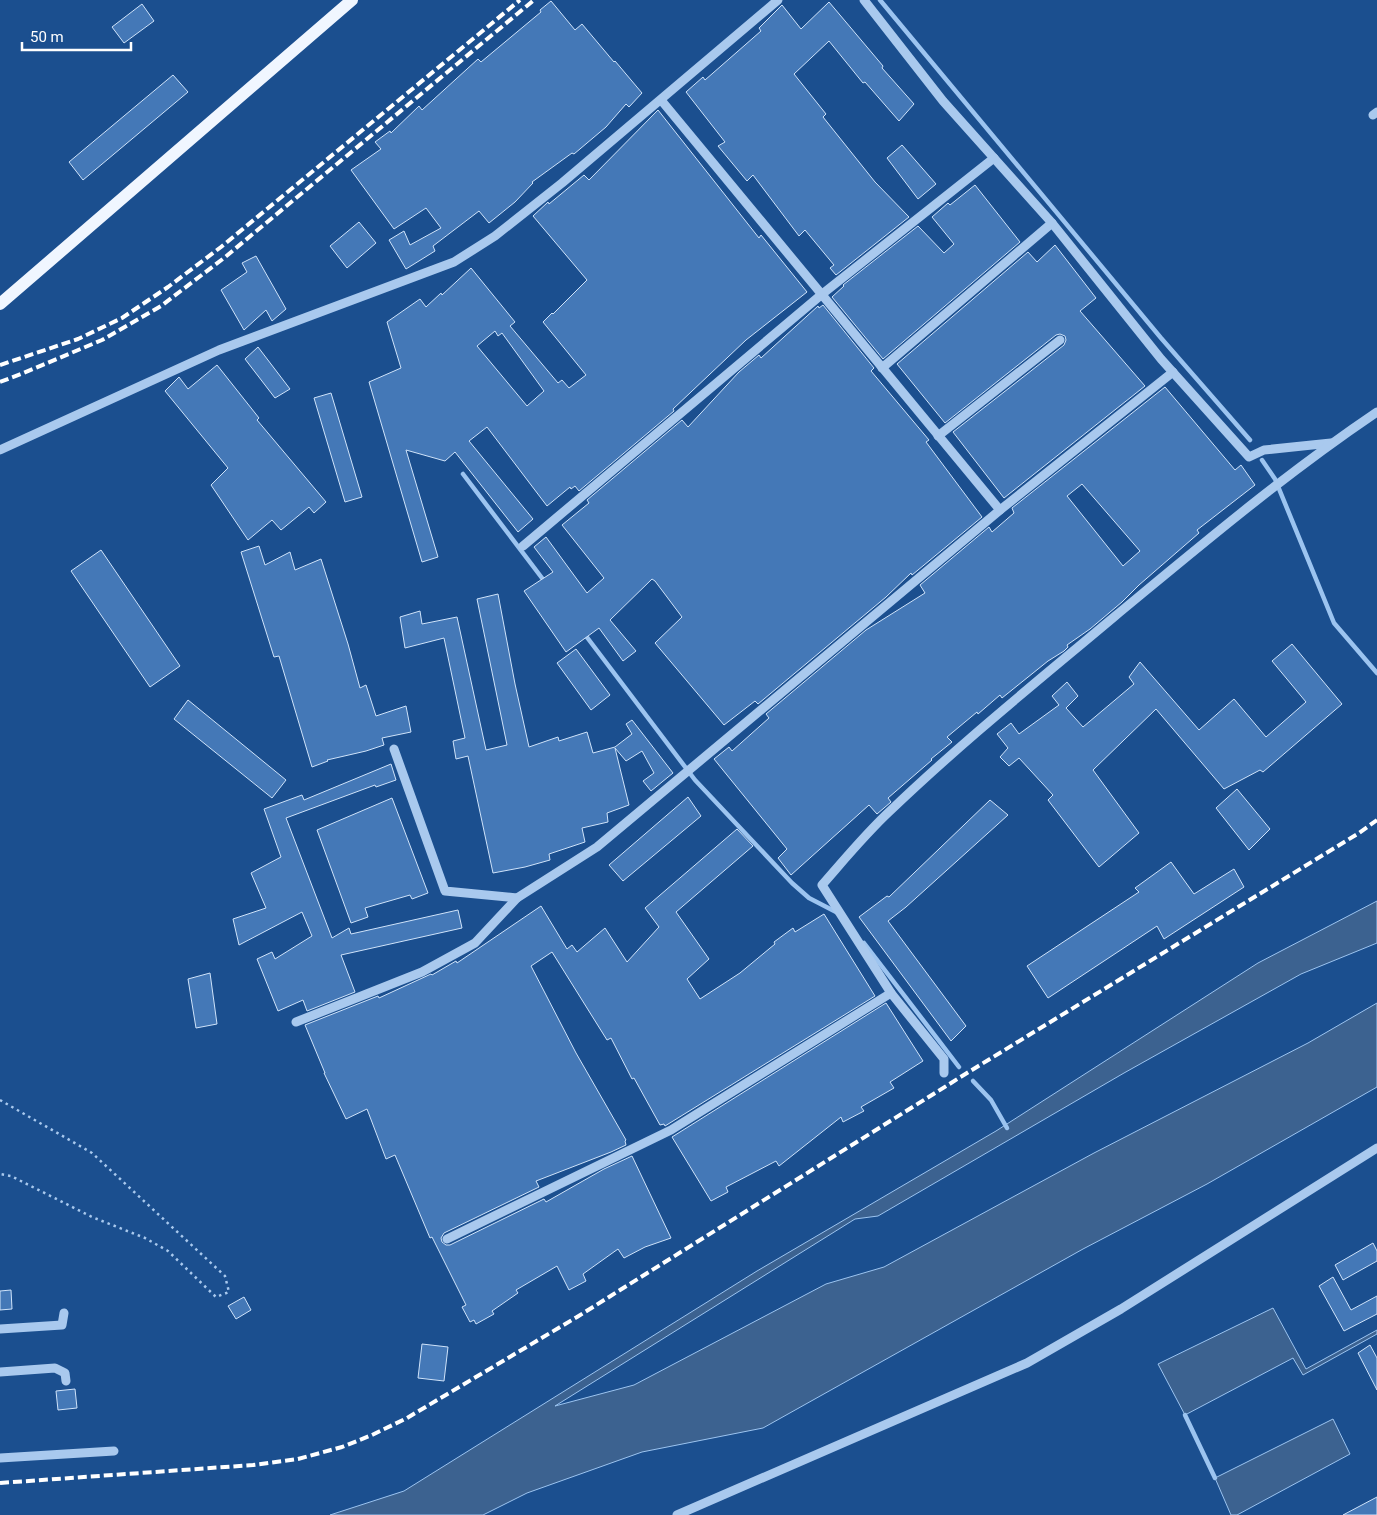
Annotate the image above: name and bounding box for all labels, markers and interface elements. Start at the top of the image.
scale bar [22,20,131,52]
text: 50 m [30,28,64,46]

